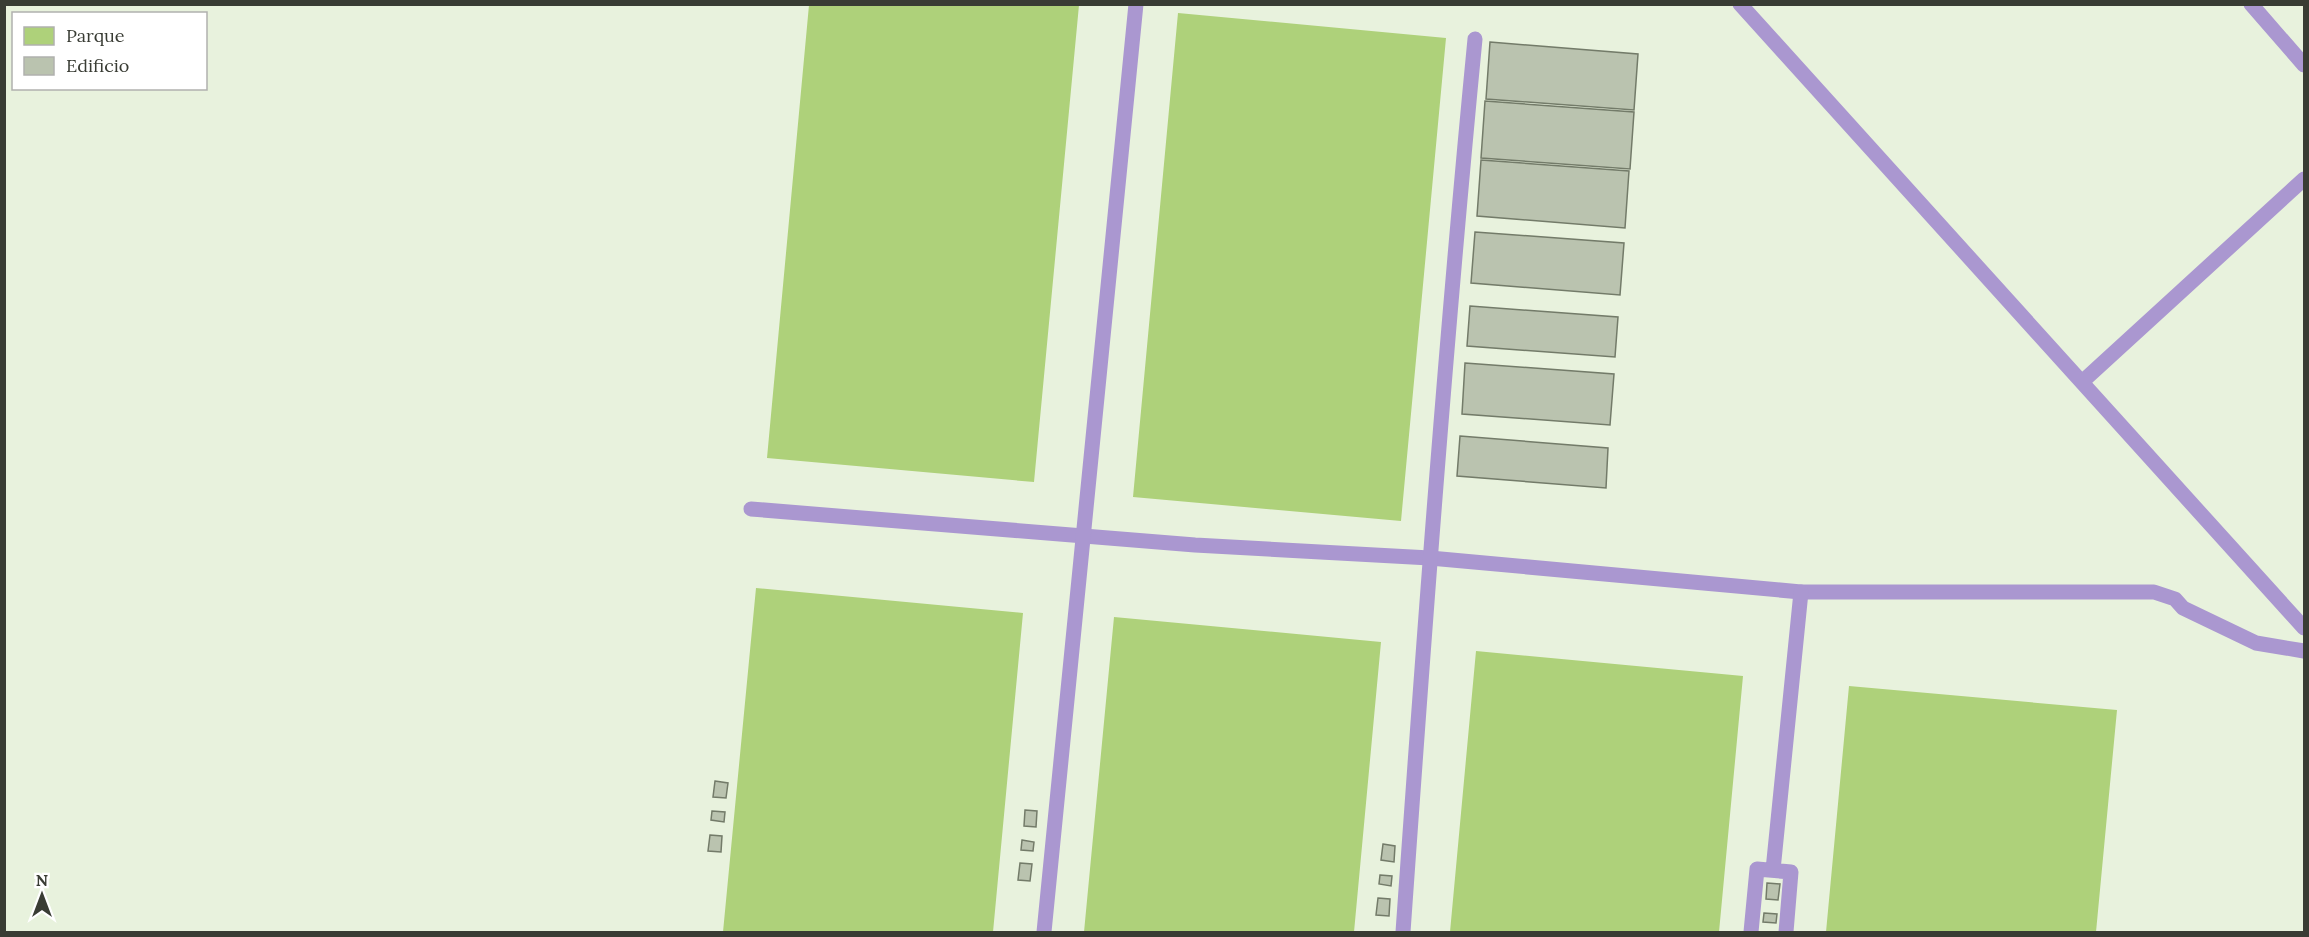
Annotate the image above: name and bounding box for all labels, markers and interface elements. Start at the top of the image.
legend [12,12,207,90]
text: Parque [66,24,125,47]
text: Edificio [66,54,129,77]
north arrow [12,865,72,925]
text: N [36,870,48,890]

